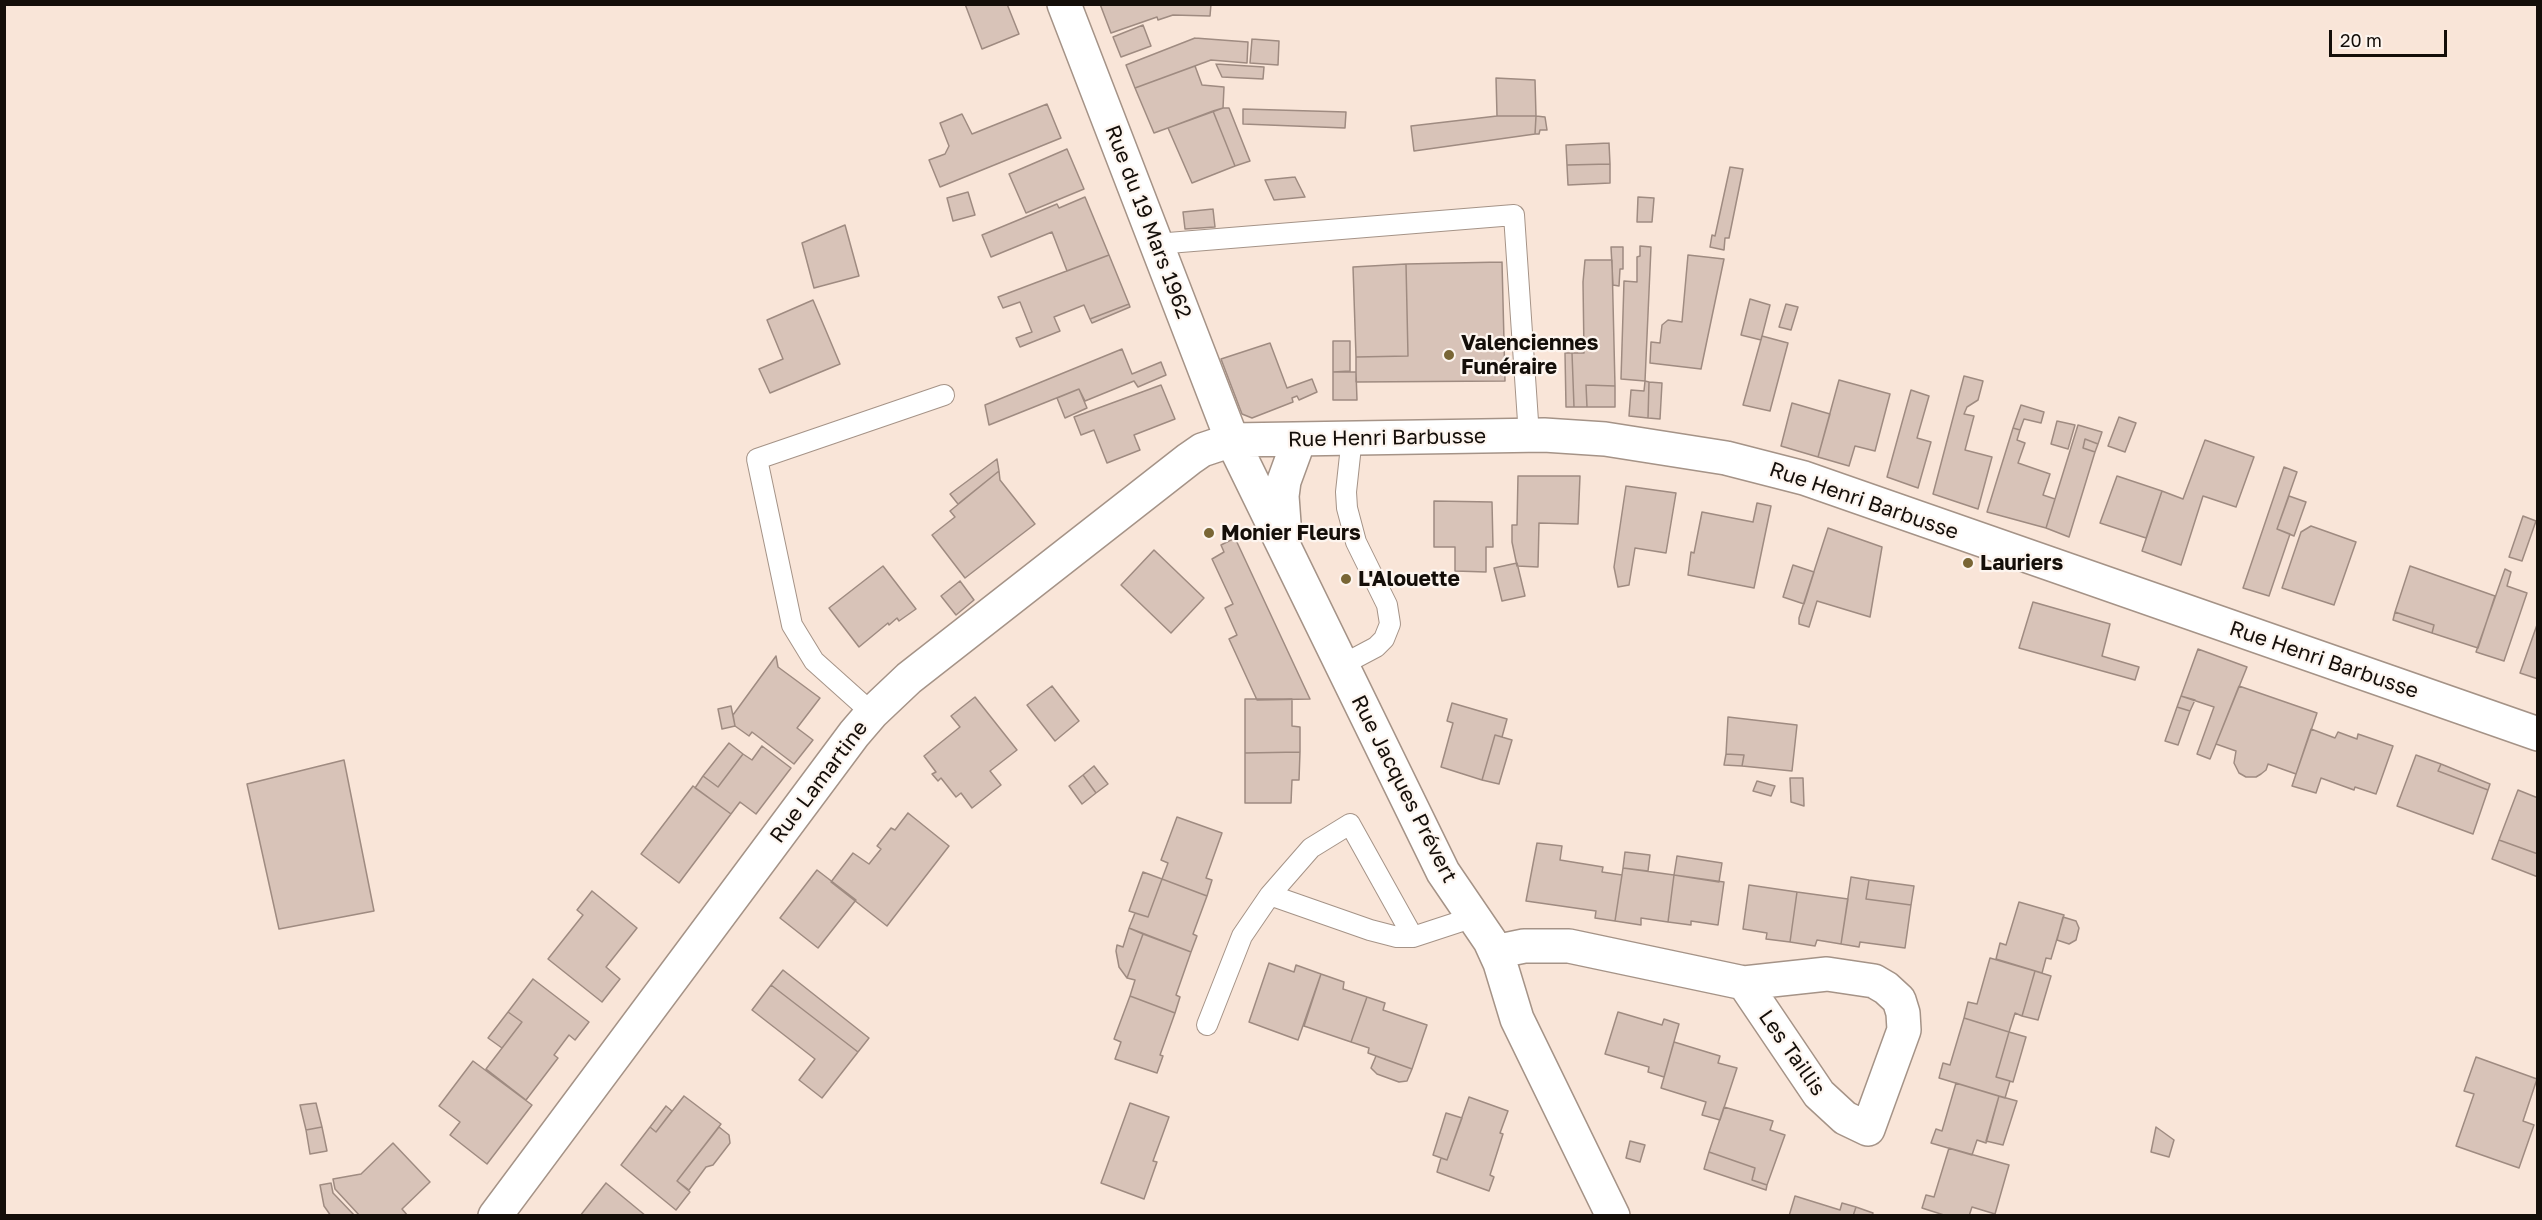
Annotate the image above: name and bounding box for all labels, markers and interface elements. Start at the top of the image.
scale bar [2332,18,2450,56]
text: 20 m [2340,29,2382,51]
street label: Rue du 19 Mars 1962 [1099,122,1197,322]
place label: Valenciennes Funéraire [1461,330,1599,380]
marker: Valenciennes Funéraire [1442,348,1456,362]
street label: Rue Henri Barbusse [1288,424,1486,452]
street label: Rue Henri Barbusse [1766,457,1962,545]
place label: Monier Fleurs [1221,520,1361,546]
marker: Monier Fleurs [1202,526,1216,540]
place label: Lauriers [1980,550,2063,576]
marker: Lauriers [1961,556,1975,570]
place label: L'Alouette [1358,566,1460,592]
marker: L'Alouette [1339,572,1353,586]
street label: Rue Henri Barbusse [2226,616,2422,704]
street label: Rue Jacques Prévert [1346,691,1462,887]
street label: Rue Lamartine [765,716,873,848]
street label: Les Taillis [1753,1005,1831,1101]

